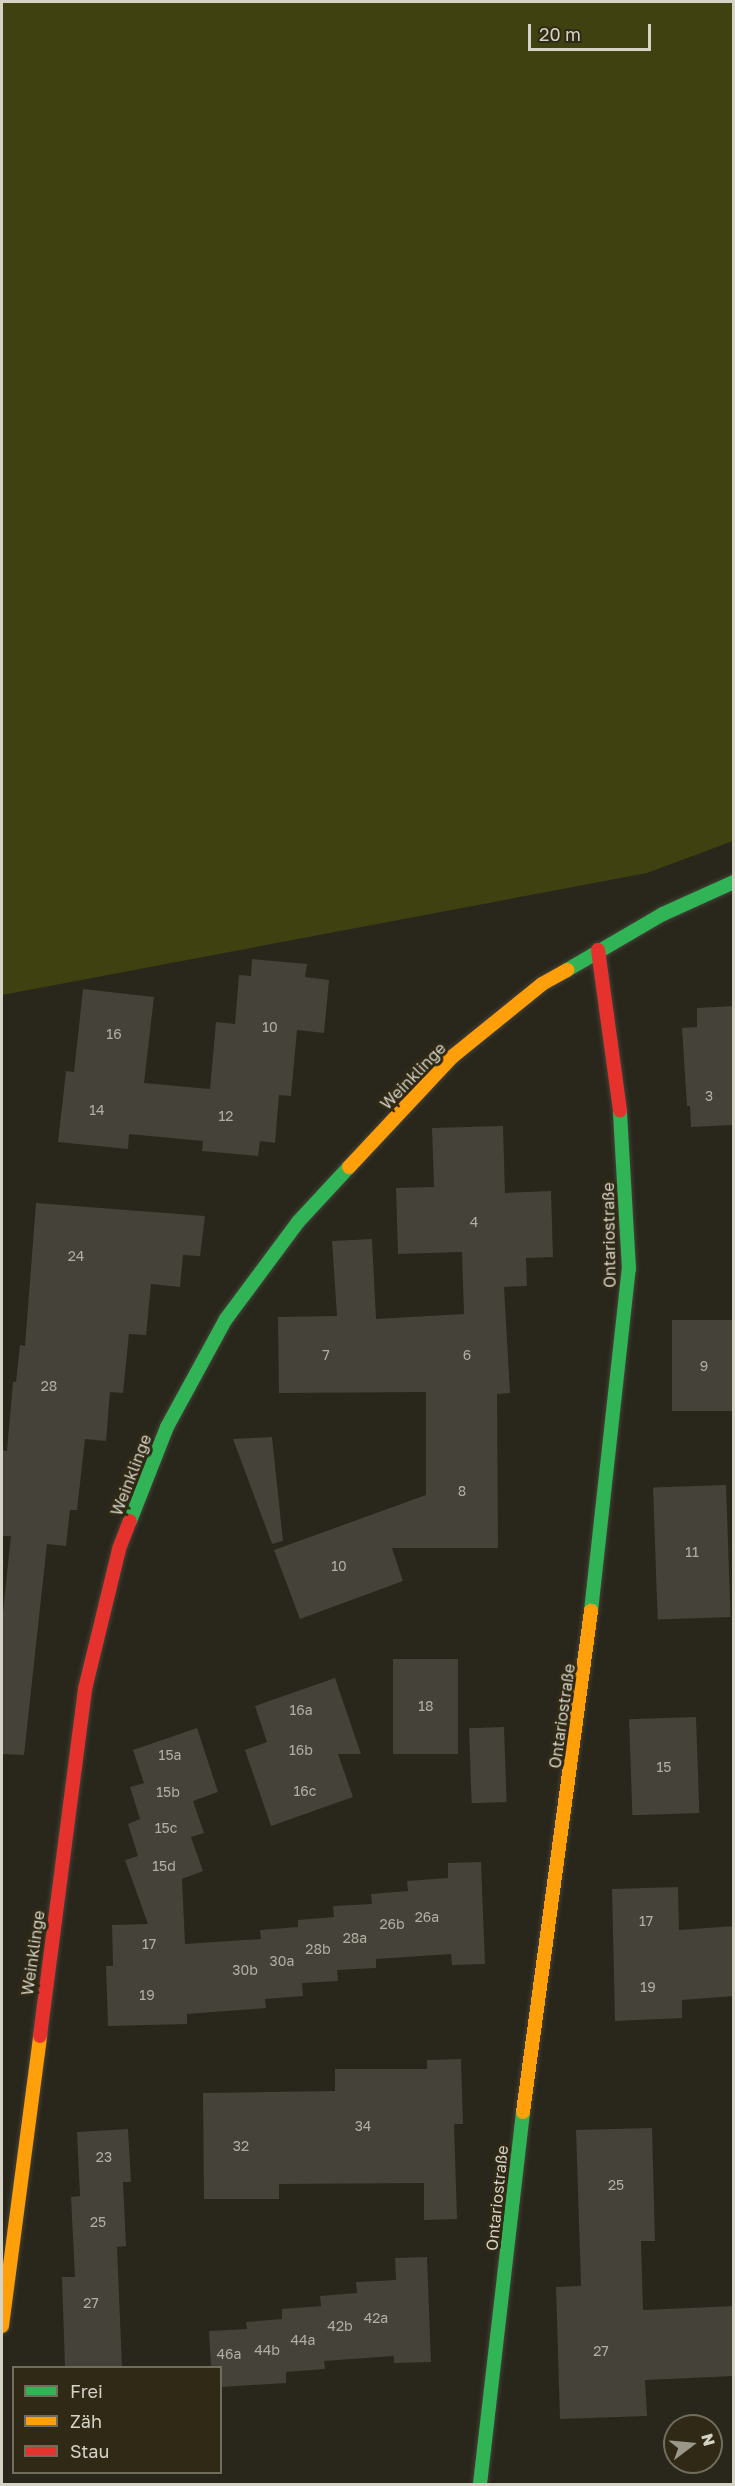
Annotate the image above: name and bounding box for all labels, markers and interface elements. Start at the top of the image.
scale bar [531,12,654,50]
text: 20 m [539,23,581,45]
house number: 10 [262,1019,278,1035]
house number: 16 [106,1026,122,1042]
street label: Weinklinge [376,1039,450,1113]
house number: 3 [705,1088,713,1104]
house number: 14 [89,1102,105,1118]
house number: 12 [219,1108,233,1124]
street label: Ontariostraße [598,1182,620,1288]
house number: 4 [470,1214,478,1230]
house number: 24 [68,1248,84,1264]
house number: 7 [322,1347,330,1363]
house number: 6 [463,1347,471,1363]
house number: 9 [700,1358,708,1374]
house number: 28 [41,1378,57,1394]
street label: Weinklinge [107,1432,155,1518]
house number: 8 [458,1483,466,1499]
house number: 11 [685,1544,699,1560]
house number: 10 [331,1558,347,1574]
street label: Ontariostraße [545,1662,579,1770]
house number: 18 [418,1698,434,1714]
house number: 16a [289,1702,313,1718]
house number: 16b [289,1742,313,1758]
house number: 15a [159,1747,181,1763]
house number: 15 [657,1759,671,1775]
house number: 16c [294,1783,316,1799]
house number: 15b [156,1784,180,1800]
house number: 15c [155,1820,177,1836]
house number: 15d [152,1858,176,1874]
street label: Weinklinge [18,1909,48,1997]
house number: 26a [415,1909,439,1925]
house number: 17 [639,1913,653,1929]
house number: 26b [379,1916,405,1932]
house number: 28a [343,1930,367,1946]
house number: 17 [142,1936,156,1952]
house number: 28b [305,1941,331,1957]
house number: 30a [270,1953,294,1969]
house number: 30b [232,1962,258,1978]
house number: 19 [640,1979,656,1995]
house number: 19 [139,1987,155,2003]
house number: 34 [355,2118,371,2134]
house number: 32 [233,2138,249,2154]
street label: Ontariostraße [482,2144,512,2252]
house number: 23 [96,2149,112,2165]
house number: 25 [608,2177,624,2193]
house number: 25 [90,2214,106,2230]
house number: 27 [83,2295,99,2311]
house number: 42a [364,2310,388,2326]
house number: 42b [327,2318,353,2334]
house number: 44a [291,2332,315,2348]
house number: 44b [254,2342,280,2358]
house number: 27 [593,2343,609,2359]
house number: 46a [217,2346,241,2362]
legend [12,2366,222,2474]
text: Frei [70,2380,103,2402]
text: Zäh [70,2410,102,2432]
north arrow [663,2414,723,2474]
text: N [697,2431,720,2448]
text: Stau [70,2440,109,2462]

